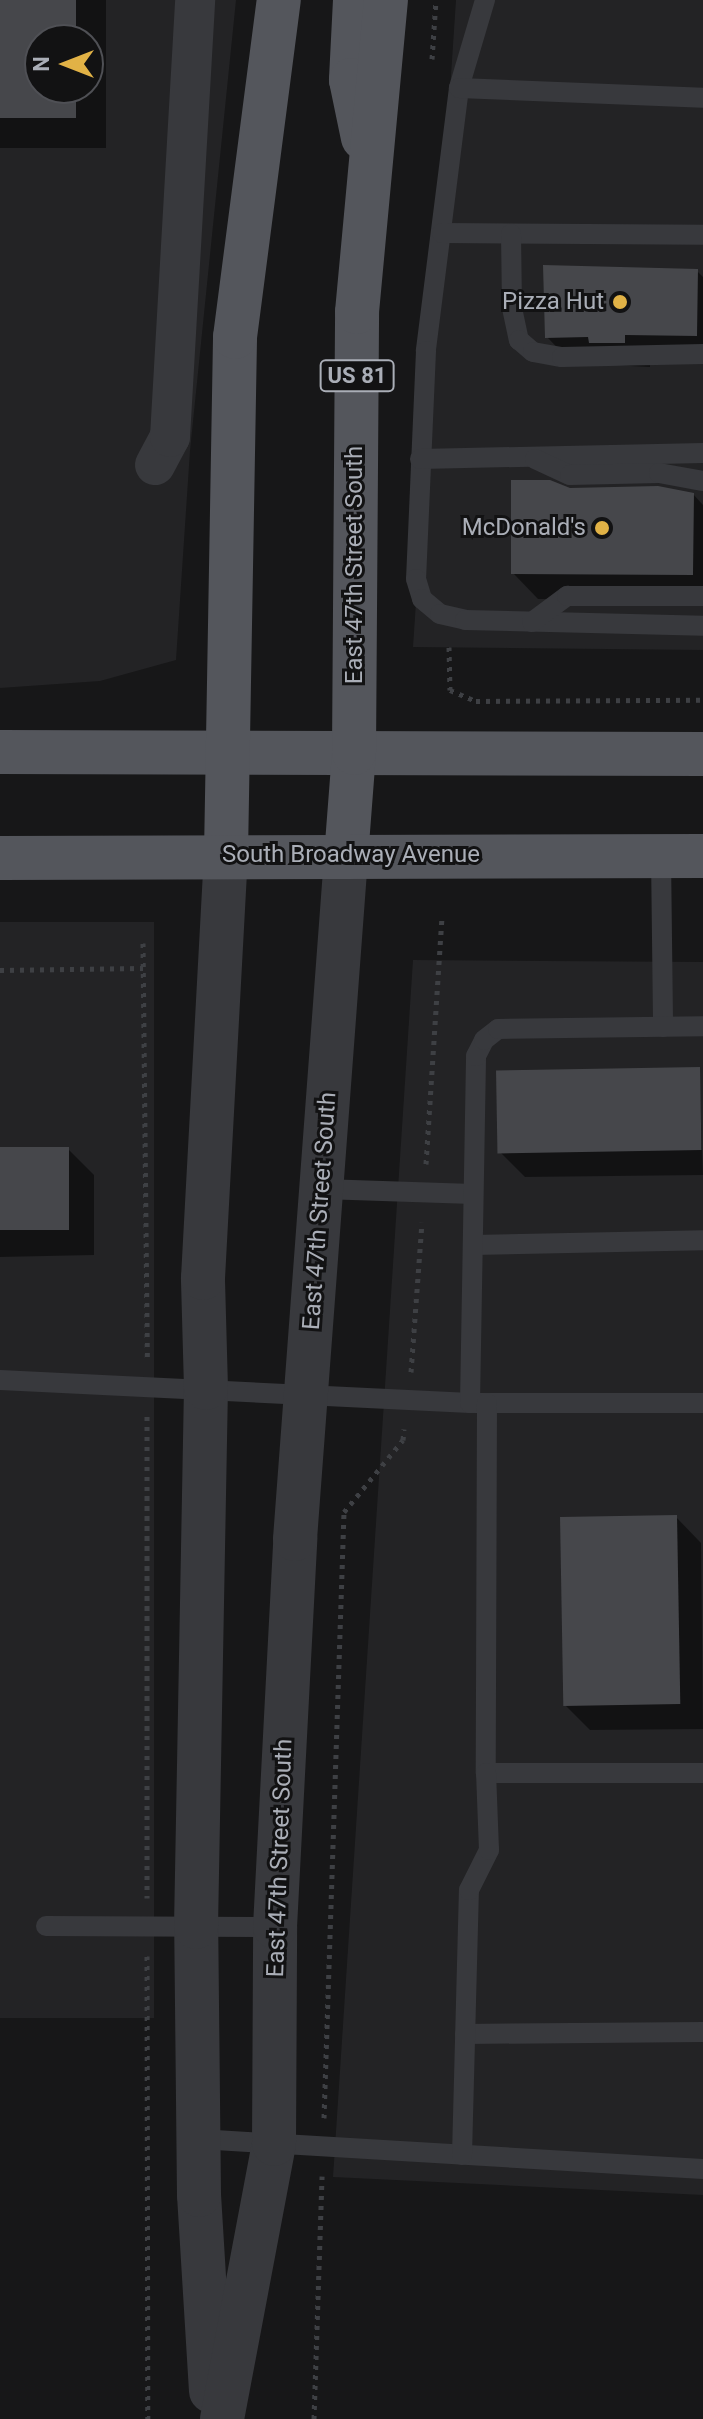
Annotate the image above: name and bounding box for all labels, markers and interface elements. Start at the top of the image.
north arrow [24,24,104,104]
text: N [29,56,54,72]
place label: Pizza Hut [502,288,604,316]
marker: Pizza Hut [611,293,629,311]
road number: US 81 [319,358,395,394]
street label: East 47th Street South [341,446,369,684]
place label: McDonald's [462,514,586,542]
marker: McDonald's [593,519,611,537]
street label: South Broadway Avenue [222,841,480,869]
street label: East 47th Street South [297,1091,343,1331]
street label: East 47th Street South [261,1738,299,1978]

